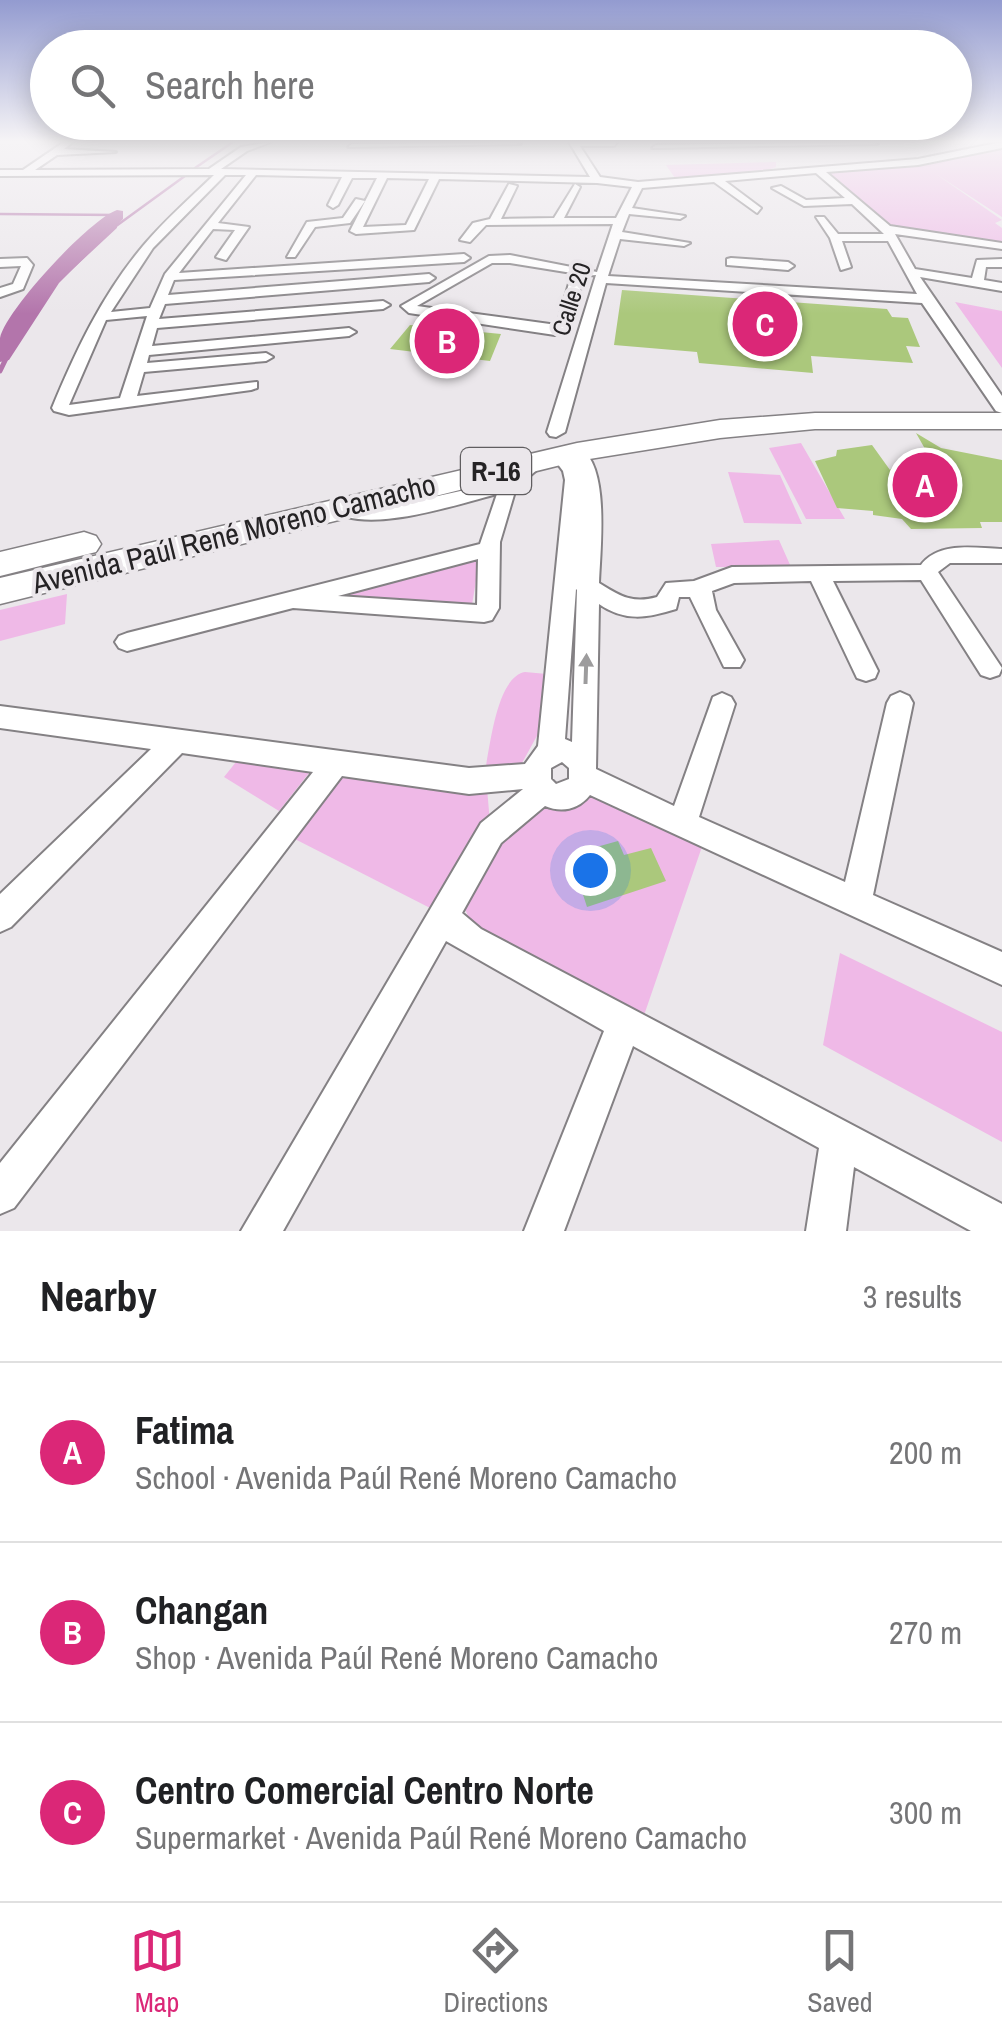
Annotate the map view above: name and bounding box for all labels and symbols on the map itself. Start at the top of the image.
street label: Calle 20 [543,258,599,340]
pin: C [732,286,798,362]
pin: B [414,304,480,378]
road number: R-16 [461,448,531,494]
pin: A [892,448,958,522]
street label: Avenida Paúl René Moreno Camacho [27,464,439,603]
one-way arrow [579,653,595,685]
your location [565,845,616,896]

